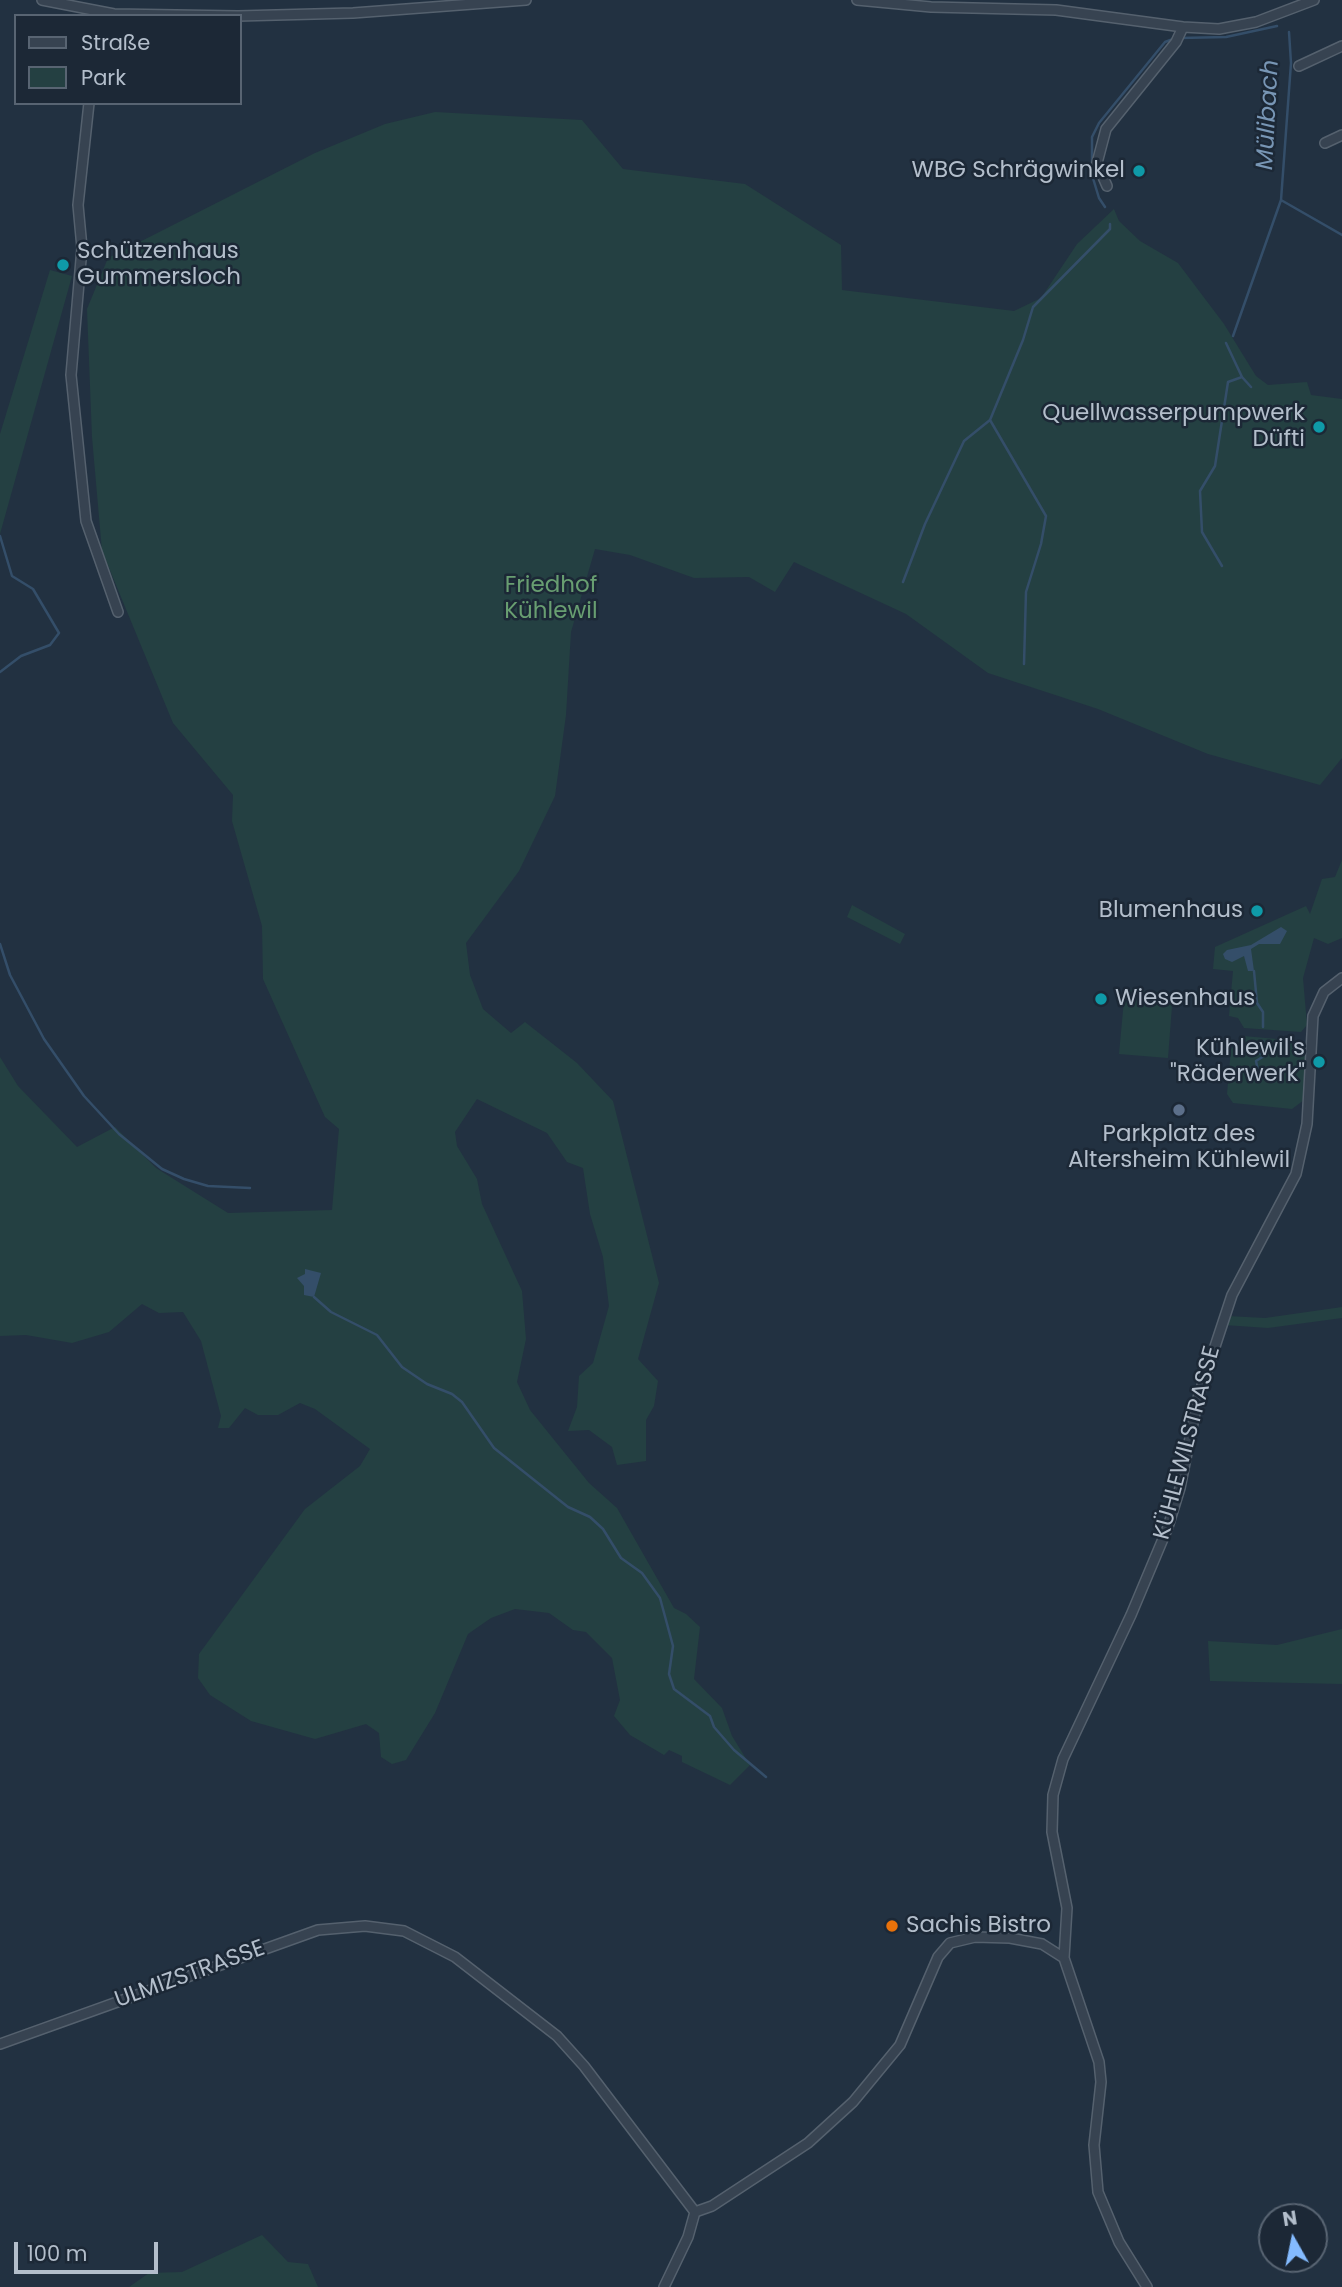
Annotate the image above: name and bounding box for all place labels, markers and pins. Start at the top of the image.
place label: WBG Schrägwinkel [912,157,1125,185]
marker: WBG Schrägwinkel [1131,163,1147,179]
place label: Schützenhaus Gummersloch [77,238,241,292]
marker: Schützenhaus Gummersloch [55,257,71,273]
place label: Quellwasserpumpwerk Düfti [1042,400,1305,454]
marker: Quellwasserpumpwerk Düfti [1311,419,1327,435]
place label: Blumenhaus [1099,897,1243,925]
marker: Blumenhaus [1249,903,1265,919]
place label: Wiesenhaus [1115,985,1255,1013]
marker: Wiesenhaus [1093,991,1109,1007]
place label: Kühlewil's "Räderwerk" [1170,1035,1305,1089]
marker: Kühlewil's "Räderwerk" [1311,1054,1327,1070]
marker: Parkplatz des Altersheim Kühlewil [1171,1102,1187,1118]
place label: Parkplatz des Altersheim Kühlewil [1068,1121,1290,1175]
place label: Sachis Bistro [906,1912,1051,1940]
marker: Sachis Bistro [884,1918,900,1934]

